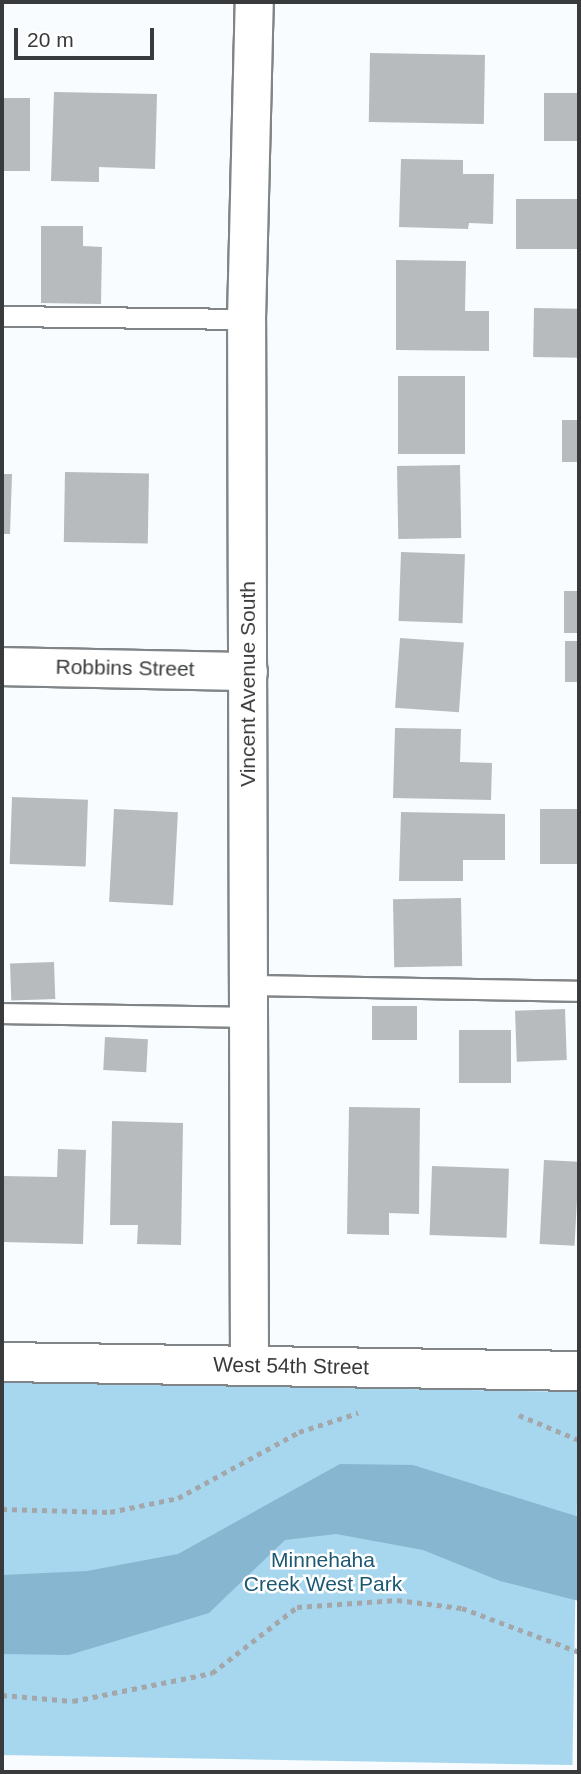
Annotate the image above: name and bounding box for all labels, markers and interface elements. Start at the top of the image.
scale bar [18,14,158,58]
text: 20 m [27,28,74,51]
street label: Vincent Avenue South [235,580,261,788]
street label: Robbins Street [55,654,195,682]
street label: West 54th Street [213,1352,369,1380]
park label: Minnehaha Creek West Park [244,1547,402,1597]

